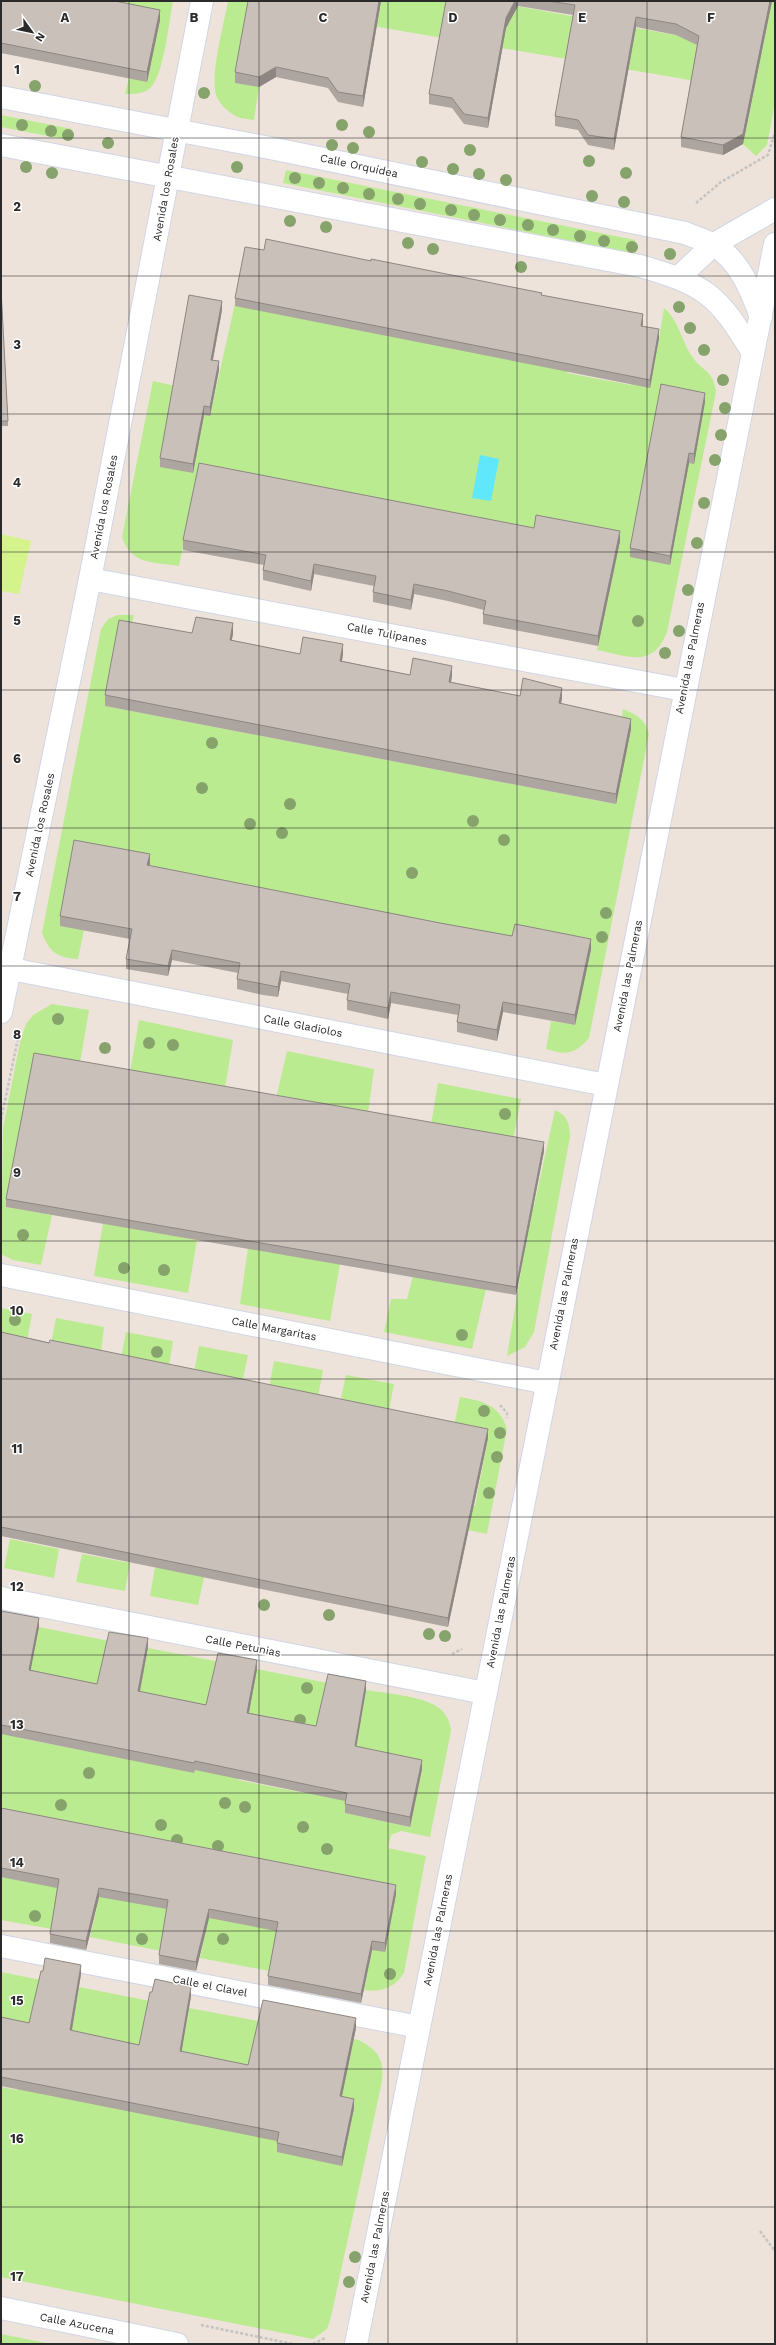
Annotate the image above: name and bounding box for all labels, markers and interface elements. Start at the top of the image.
text: A [61,10,70,25]
text: B [190,10,199,25]
text: C [319,10,328,25]
text: D [448,10,458,25]
text: E [578,10,586,25]
text: F [707,10,715,25]
north arrow [12,12,52,52]
text: N [32,30,48,44]
text: 1 [14,62,20,77]
street label: Avenida los Rosales [150,135,182,242]
street label: Calle Orquídea [319,151,399,181]
text: 2 [13,199,21,214]
text: 3 [13,337,21,352]
street label: Avenida los Rosales [87,453,121,560]
text: 4 [13,475,22,490]
street label: Avenida las Palmeras [673,601,707,715]
text: 5 [13,613,21,628]
street label: Calle Tulipanes [346,620,428,648]
text: 6 [13,751,21,766]
street label: Avenida los Rosales [23,772,57,878]
text: 7 [13,889,21,904]
street label: Avenida las Palmeras [611,919,645,1033]
street label: Calle Gladiolos [262,1012,344,1040]
text: 8 [13,1027,21,1042]
text: 9 [13,1165,21,1180]
street label: Avenida las Palmeras [547,1237,581,1351]
text: 10 [10,1303,24,1318]
street label: Calle Margaritas [230,1314,318,1344]
text: 11 [11,1441,23,1456]
street label: Avenida las Palmeras [484,1555,518,1669]
text: 12 [10,1579,24,1594]
street label: Calle Petunias [204,1632,282,1660]
text: 13 [10,1717,24,1732]
text: 14 [10,1855,25,1870]
street label: Avenida las Palmeras [421,1873,455,1987]
street label: Calle el Clavel [171,1972,249,2000]
text: 15 [10,1993,24,2008]
text: 16 [10,2131,24,2146]
street label: Avenida las Palmeras [358,2190,392,2304]
text: 17 [10,2269,24,2284]
street label: Calle Azucena [39,2310,115,2338]

